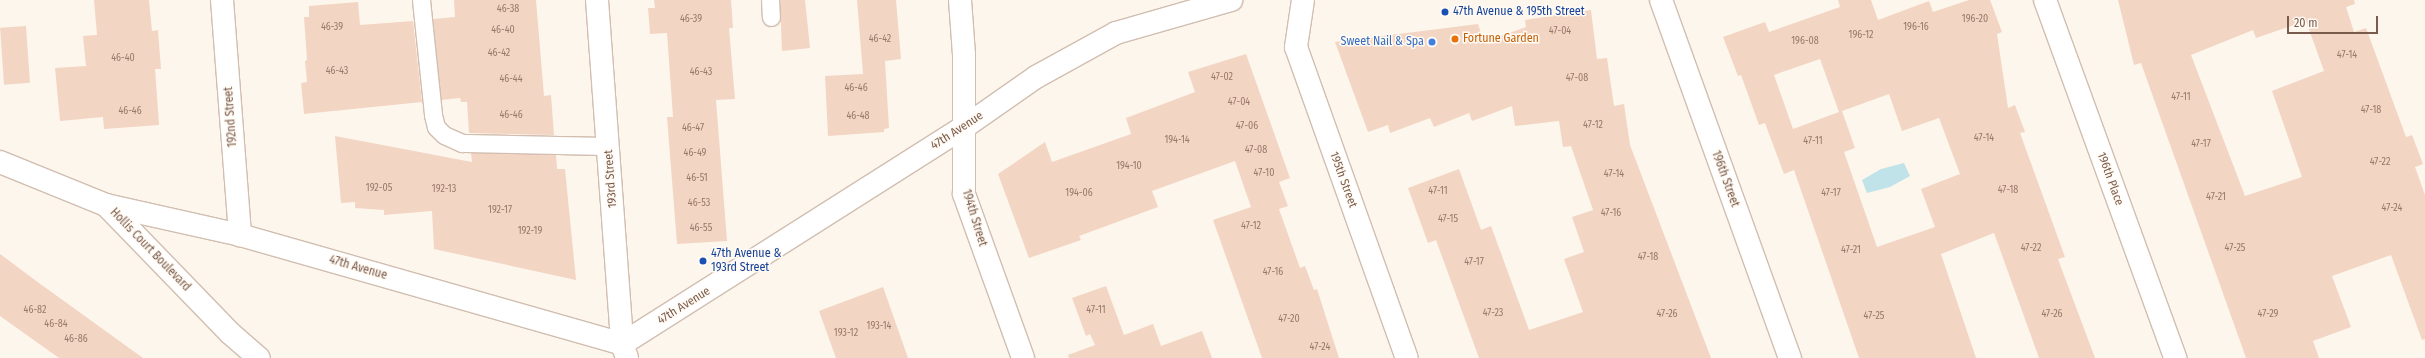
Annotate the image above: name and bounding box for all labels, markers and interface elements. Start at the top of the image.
house number: 46-38 [497,4,519,16]
place label: 47th Avenue & 195th Street [1453,5,1585,19]
marker: 47th Avenue & 195th Street [1440,7,1450,17]
scale bar [2289,8,2380,34]
house number: 46-39 [680,14,702,26]
house number: 196-20 [1962,14,1988,26]
text: 20 m [2294,16,2318,30]
house number: 46-39 [321,22,343,34]
house number: 196-16 [1903,22,1929,34]
house number: 46-40 [491,25,515,37]
house number: 47-04 [1549,26,1571,38]
house number: 196-12 [1848,30,1874,42]
place label: Fortune Garden [1463,32,1539,46]
house number: 46-42 [869,34,891,46]
marker: Fortune Garden [1450,34,1460,44]
place label: Sweet Nail & Spa [1341,35,1424,49]
house number: 196-08 [1791,36,1819,48]
marker: Sweet Nail & Spa [1427,37,1437,47]
house number: 46-42 [488,48,510,60]
house number: 47-14 [2337,50,2357,62]
house number: 46-40 [111,53,135,65]
house number: 46-43 [326,66,348,78]
house number: 46-43 [690,67,712,79]
house number: 47-02 [1211,72,1233,84]
house number: 47-08 [1566,73,1588,85]
house number: 46-44 [499,74,523,86]
house number: 46-46 [844,83,868,95]
street label: 192nd Street [222,86,240,148]
house number: 47-11 [2171,92,2191,104]
house number: 47-04 [1228,97,1250,109]
house number: 47-18 [2361,105,2381,117]
house number: 46-46 [118,106,142,118]
street label: 47th Avenue [928,109,986,153]
house number: 46-46 [499,110,523,122]
house number: 46-48 [846,111,870,123]
house number: 47-12 [1583,120,1603,132]
house number: 47-06 [1236,121,1258,133]
house number: 46-47 [682,123,704,135]
house number: 47-14 [1974,133,1994,145]
house number: 194-14 [1164,135,1190,147]
house number: 47-11 [1803,136,1823,148]
house number: 47-17 [2191,139,2211,151]
house number: 47-08 [1245,145,1267,157]
house number: 46-49 [684,148,706,160]
street label: 193rd Street [602,149,620,209]
street label: 196th Street [1708,149,1742,209]
street label: 195th Street [1326,150,1360,210]
street label: 196th Place [2094,150,2126,208]
house number: 47-22 [2370,157,2390,169]
house number: 194-10 [1116,161,1142,173]
house number: 47-10 [1254,168,1274,180]
house number: 47-14 [1604,169,1624,181]
house number: 46-51 [686,173,708,185]
house number: 192-05 [366,183,392,195]
house number: 192-13 [432,184,456,196]
house number: 47-18 [1998,185,2018,197]
house number: 47-11 [1428,186,1448,198]
street label: 194th Street [959,188,989,248]
house number: 194-06 [1065,188,1093,200]
house number: 47-17 [1821,188,1841,200]
house number: 47-21 [2206,192,2226,204]
house number: 46-53 [688,198,710,210]
house number: 47-24 [2382,203,2402,215]
house number: 192-17 [488,205,512,217]
street label: Hollis Court Boulevard [107,206,193,294]
house number: 47-16 [1601,208,1621,220]
house number: 47-15 [1438,214,1458,226]
house number: 47-12 [1241,221,1261,233]
house number: 46-55 [690,223,712,235]
house number: 192-19 [518,226,542,238]
house number: 47-22 [2021,243,2041,255]
house number: 47-25 [2225,243,2245,255]
house number: 47-21 [1841,245,1861,257]
place label: 47th Avenue & 193rd Street [711,247,781,275]
house number: 47-18 [1638,252,1658,264]
street label: 47th Avenue [327,253,389,283]
marker: 47th Avenue & 193rd Street [698,256,708,266]
house number: 47-17 [1464,257,1484,269]
house number: 47-16 [1263,267,1283,279]
street label: 47th Avenue [655,284,713,328]
house number: 46-82 [24,305,46,317]
house number: 47-11 [1086,305,1106,317]
house number: 47-23 [1483,308,1503,320]
house number: 47-26 [1656,309,1678,321]
house number: 47-26 [2041,309,2063,321]
house number: 47-29 [2258,309,2278,321]
house number: 47-25 [1864,311,1884,323]
house number: 47-20 [1278,314,1300,326]
house number: 46-84 [44,319,68,331]
house number: 193-14 [867,321,891,333]
house number: 193-12 [834,328,858,340]
house number: 46-86 [64,334,88,346]
house number: 47-24 [1310,342,1330,354]

